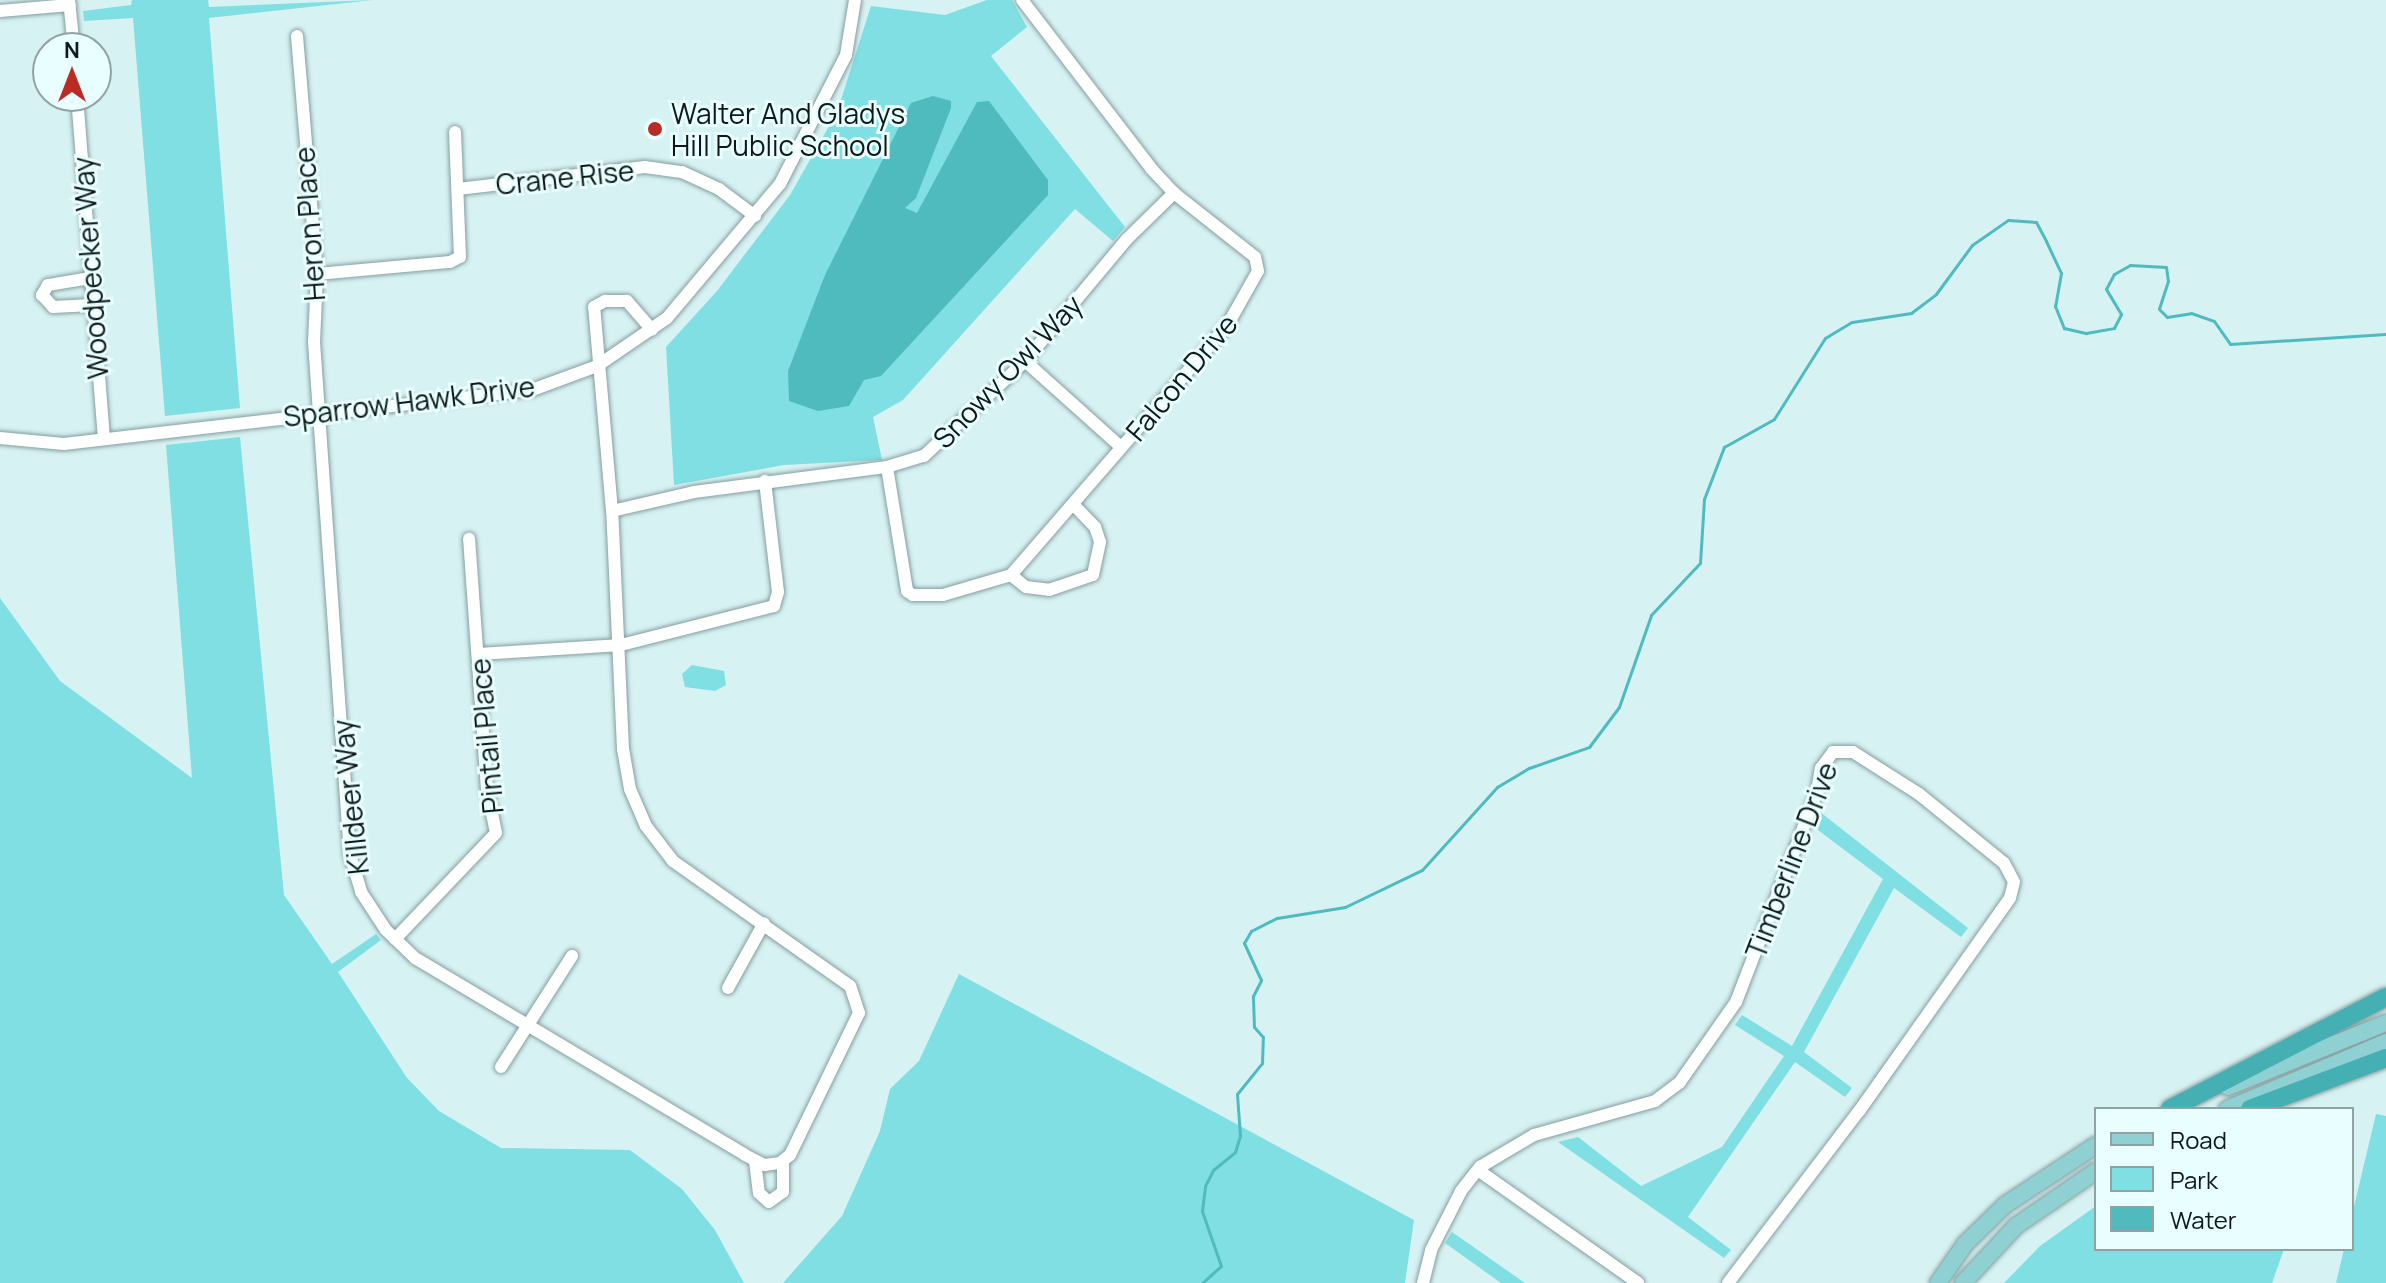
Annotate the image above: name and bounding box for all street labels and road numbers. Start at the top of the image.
street label: Heron Place [287,146,331,302]
street label: Crane Rise [494,153,636,201]
street label: Woodpecker Way [65,156,115,380]
street label: Snowy Owl Way [926,287,1088,455]
street label: Falcon Drive [1118,307,1244,447]
street label: Sparrow Hawk Drive [281,369,537,433]
street label: Pintail Place [462,657,510,815]
street label: Killdeer Way [325,718,375,876]
street label: Timberline Drive [1738,757,1844,963]

